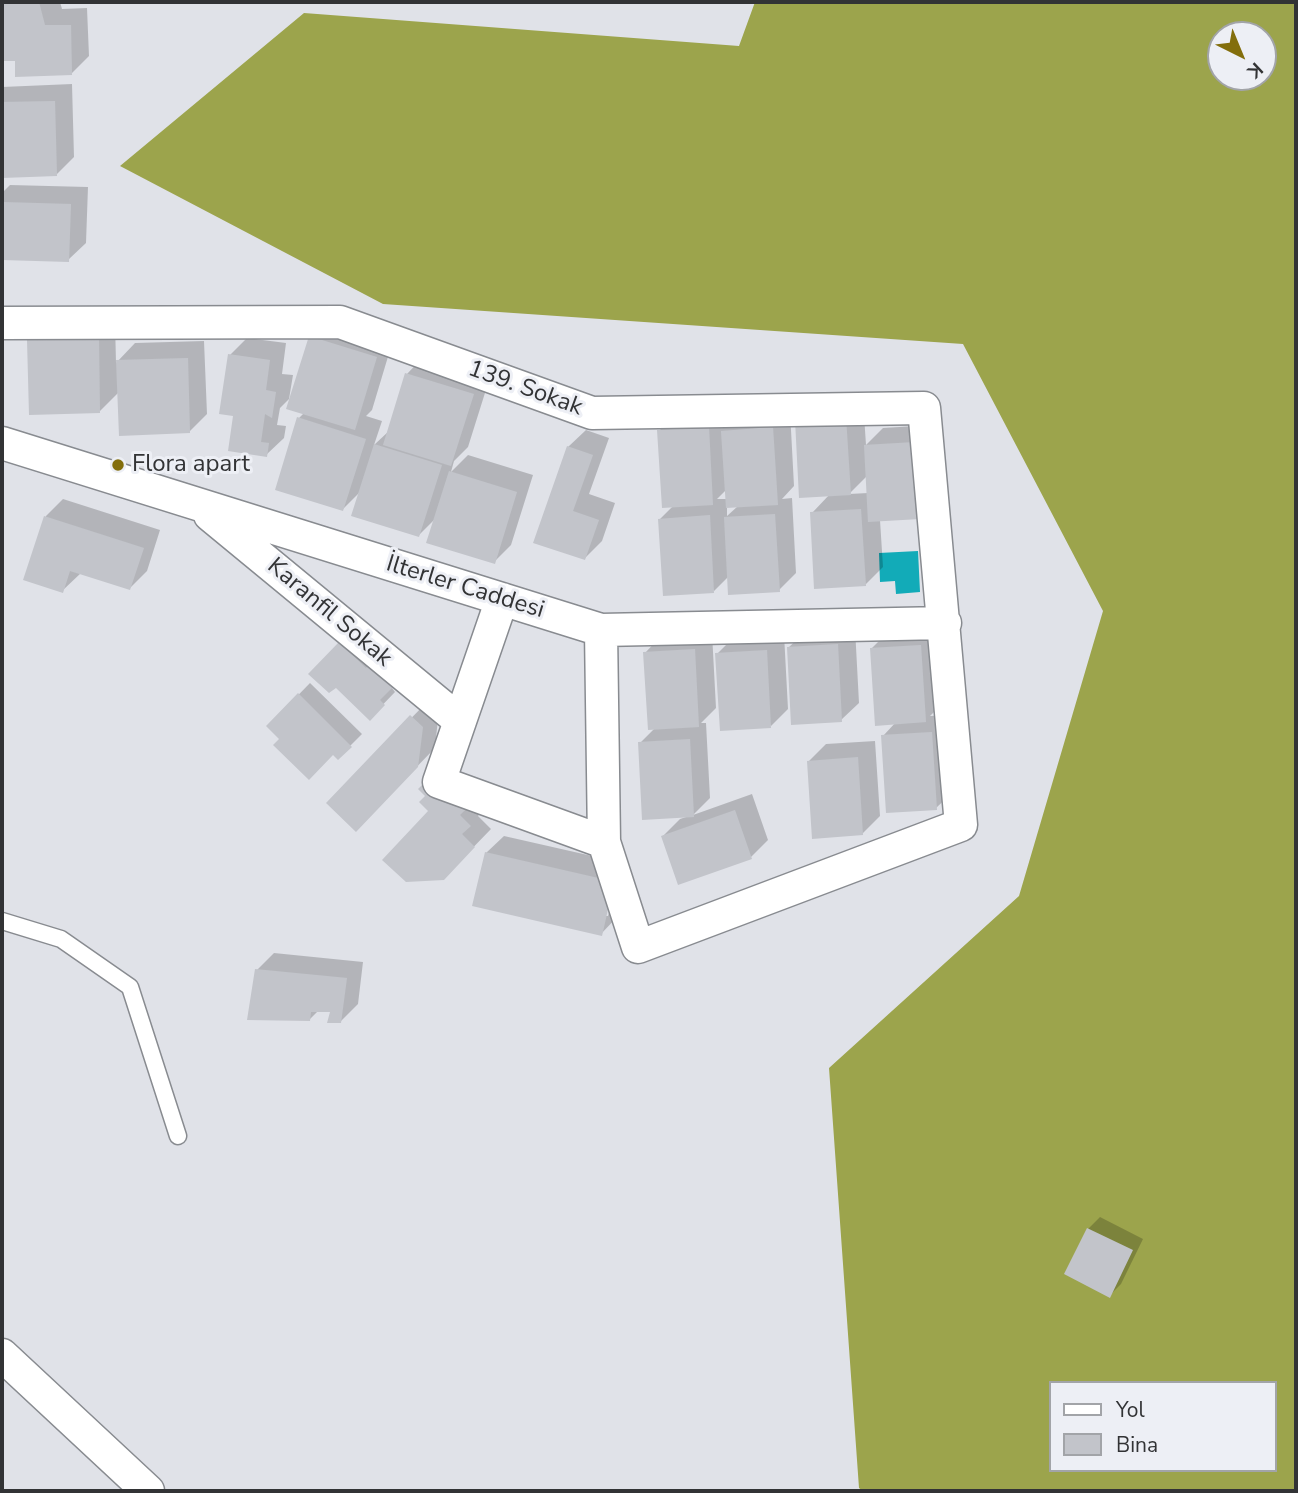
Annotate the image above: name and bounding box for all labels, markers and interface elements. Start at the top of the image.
north arrow [1207,21,1277,91]
text: K [1241,56,1268,84]
street label: 139. Sokak [464,355,586,423]
place label: Flora apart [132,451,250,479]
marker: Flora apart [110,457,126,473]
street label: İlterler Caddesi [383,550,547,626]
street label: Karanfil Sokak [261,552,397,674]
legend [1050,1381,1277,1472]
text: Yol [1116,1396,1145,1424]
text: Bina [1116,1431,1158,1459]

